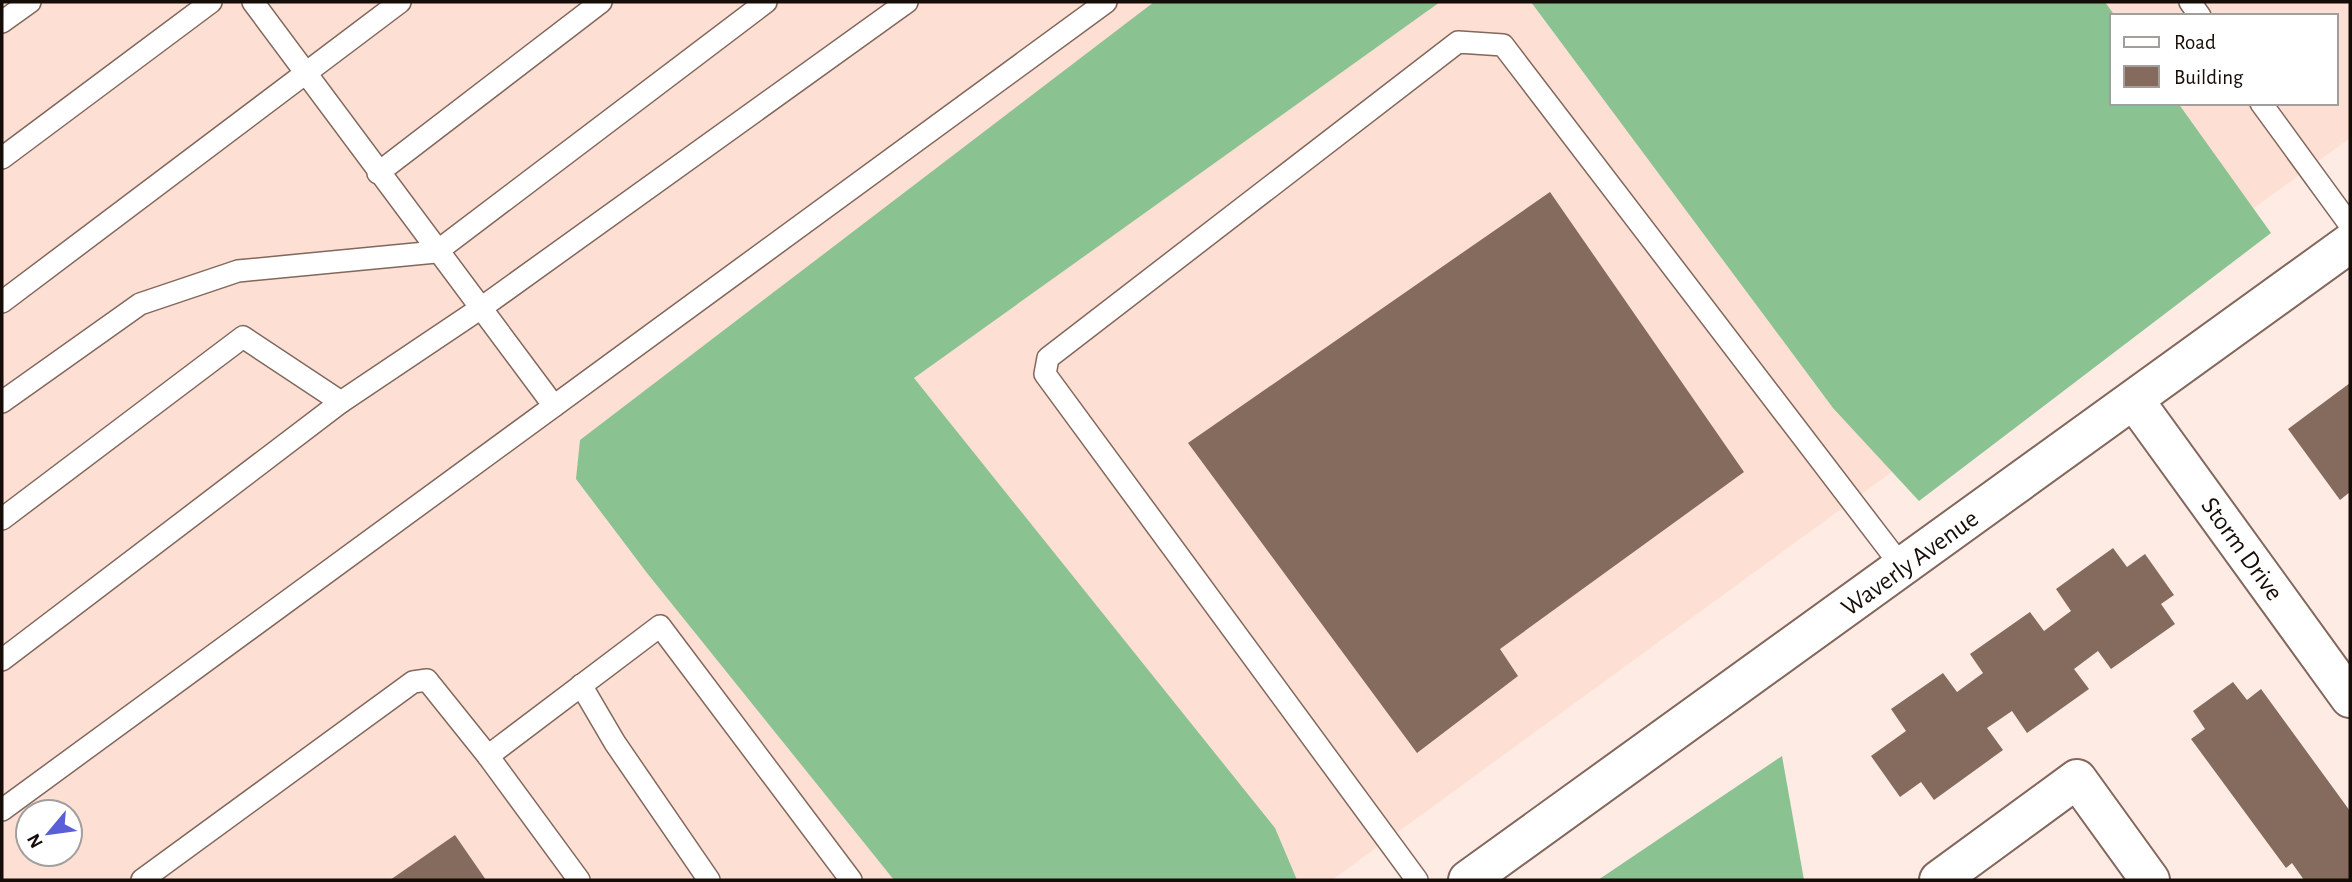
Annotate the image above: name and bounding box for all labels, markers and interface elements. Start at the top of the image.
legend [2110,14,2338,105]
text: Road [2174,32,2216,53]
text: Building [2174,67,2244,88]
street label: Storm Drive [2196,493,2288,605]
street label: Waverly Avenue [1837,505,1983,621]
north arrow [14,798,84,868]
text: N [24,830,47,851]

